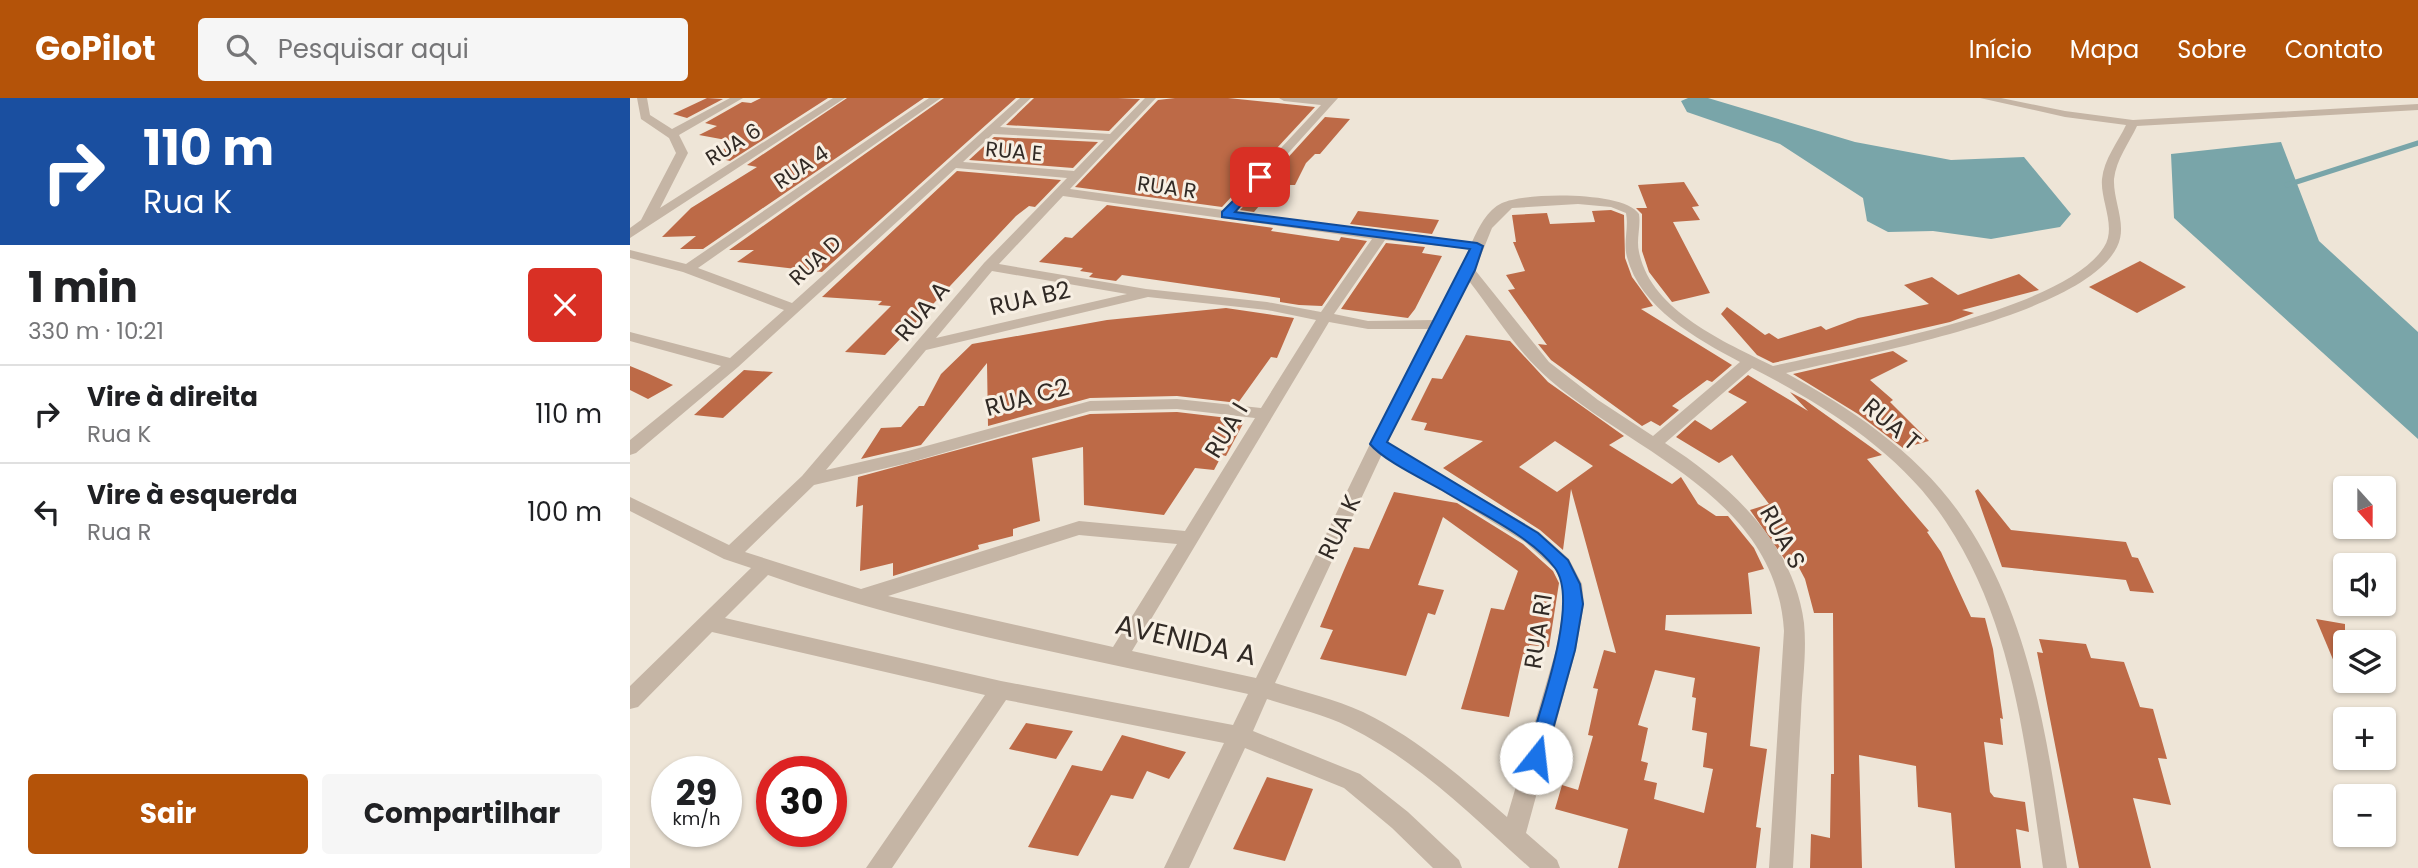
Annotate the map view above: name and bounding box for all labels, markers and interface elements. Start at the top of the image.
search box [198,18,688,81]
text: GoPilot [35,25,156,72]
icon: search [222,30,260,68]
text: Pesquisar aqui [278,31,469,67]
text: Início [1969,33,2032,66]
text: Mapa [2070,33,2139,66]
text: Sobre [2177,33,2247,66]
text: Contato [2285,33,2383,66]
text: 110 m [143,114,274,182]
street label: RUA 6 [700,116,766,172]
icon: right [28,126,119,217]
street label: RUA E [984,134,1044,168]
street label: RUA 4 [768,138,834,196]
pin [1230,147,1290,207]
icon: arrive [1241,158,1279,196]
street label: RUA R [1136,169,1198,205]
text: Rua K [143,179,232,224]
street label: RUA D [783,228,847,292]
text: 1 min [28,258,138,317]
button: close [528,268,602,342]
street label: RUA B2 [986,273,1074,323]
street label: RUA A [887,274,957,348]
text: 330 m · 10:21 [28,315,164,347]
street label: RUA C2 [981,370,1073,424]
text: Vire à direita [87,379,258,415]
street label: RUA T [1856,390,1928,458]
icon: right [28,395,66,433]
text: 110 m [535,396,602,432]
street label: RUA I [1197,396,1255,464]
text: Rua K [87,418,151,450]
north arrow [2333,476,2396,539]
map controls [2333,476,2396,847]
text: Vire à esquerda [87,477,298,513]
street label: RUA K [1310,489,1368,565]
icon: left [28,493,66,531]
text: 100 m [527,494,602,530]
street label: RUA S [1752,499,1814,575]
text: Rua R [87,516,151,548]
button: sound [2333,553,2396,616]
street label: RUA R1 [1516,591,1560,671]
street label: AVENIDA A [1112,605,1260,675]
button: layers [2333,630,2396,693]
button: + [2333,707,2396,770]
position arrow [1499,721,1573,795]
speed limit sign: 30 [756,756,847,847]
text: 29 [676,768,717,817]
button: Sair [28,774,308,854]
button: Compartilhar [322,774,602,854]
button: − [2333,784,2396,847]
text: km/h [673,806,720,831]

